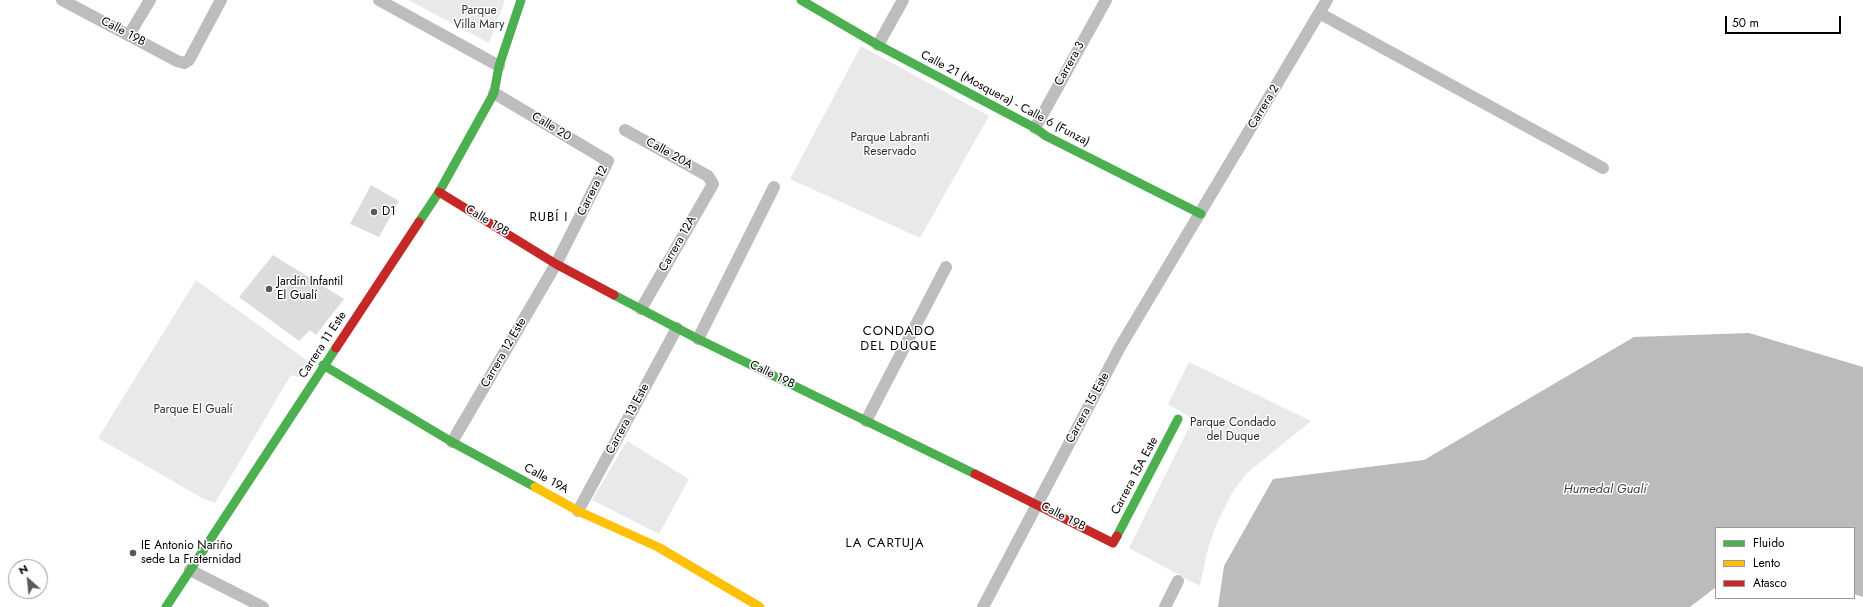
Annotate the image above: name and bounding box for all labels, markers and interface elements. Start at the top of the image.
park label: Parque Villa Mary [453,4,505,32]
scale bar [1727,8,1843,34]
street label: Calle 19B [98,14,148,50]
text: 50 m [1732,14,1759,32]
street label: Carrera 3 [1052,39,1088,89]
street label: Calle 21 (Mosquera) - Calle 6 (Funza) [918,48,1092,150]
street label: Carrera 2 [1245,82,1283,132]
street label: Calle 20 [529,110,573,144]
park label: Parque Labranti Reservado [850,131,930,159]
street label: Calle 20A [643,135,695,173]
street label: Carrera 12 [575,164,611,218]
street label: Calle 19B [463,202,511,240]
place label: D1 [382,205,396,219]
marker: D1 [369,207,379,217]
district label: RUBÍ I [530,210,568,226]
street label: Carrera 12A [656,214,700,274]
place label: Jardín Infantil El Gualí [277,275,343,303]
marker: Jardín Infantil El Gualí [264,284,274,294]
street label: Carrera 11 Este [296,309,350,381]
street label: Carrera 12 Este [478,316,530,390]
district label: CONDADO DEL DUQUE [860,324,938,355]
street label: Calle 19B [747,358,797,392]
street label: Carrera 15 Este [1063,370,1113,446]
street label: Carrera 13 Este [603,381,653,457]
park label: Parque El Gualí [153,403,233,417]
park label: Parque Condado del Duque [1190,416,1276,444]
street label: Carrera 15A Este [1108,435,1162,517]
street label: Calle 19A [521,461,571,497]
water label: Humedal Gualí [1564,482,1646,498]
street label: Calle 19B [1038,500,1088,534]
legend [1715,527,1855,599]
text: Fluido [1753,534,1785,552]
district label: LA CARTUJA [845,536,925,552]
place label: IE Antonio Nariño sede La Fraternidad [141,539,241,567]
marker: IE Antonio Nariño sede La Fraternidad [128,548,138,558]
text: Lento [1753,554,1780,572]
north arrow [8,559,48,599]
text: N [15,560,31,578]
text: Atasco [1753,574,1787,592]

